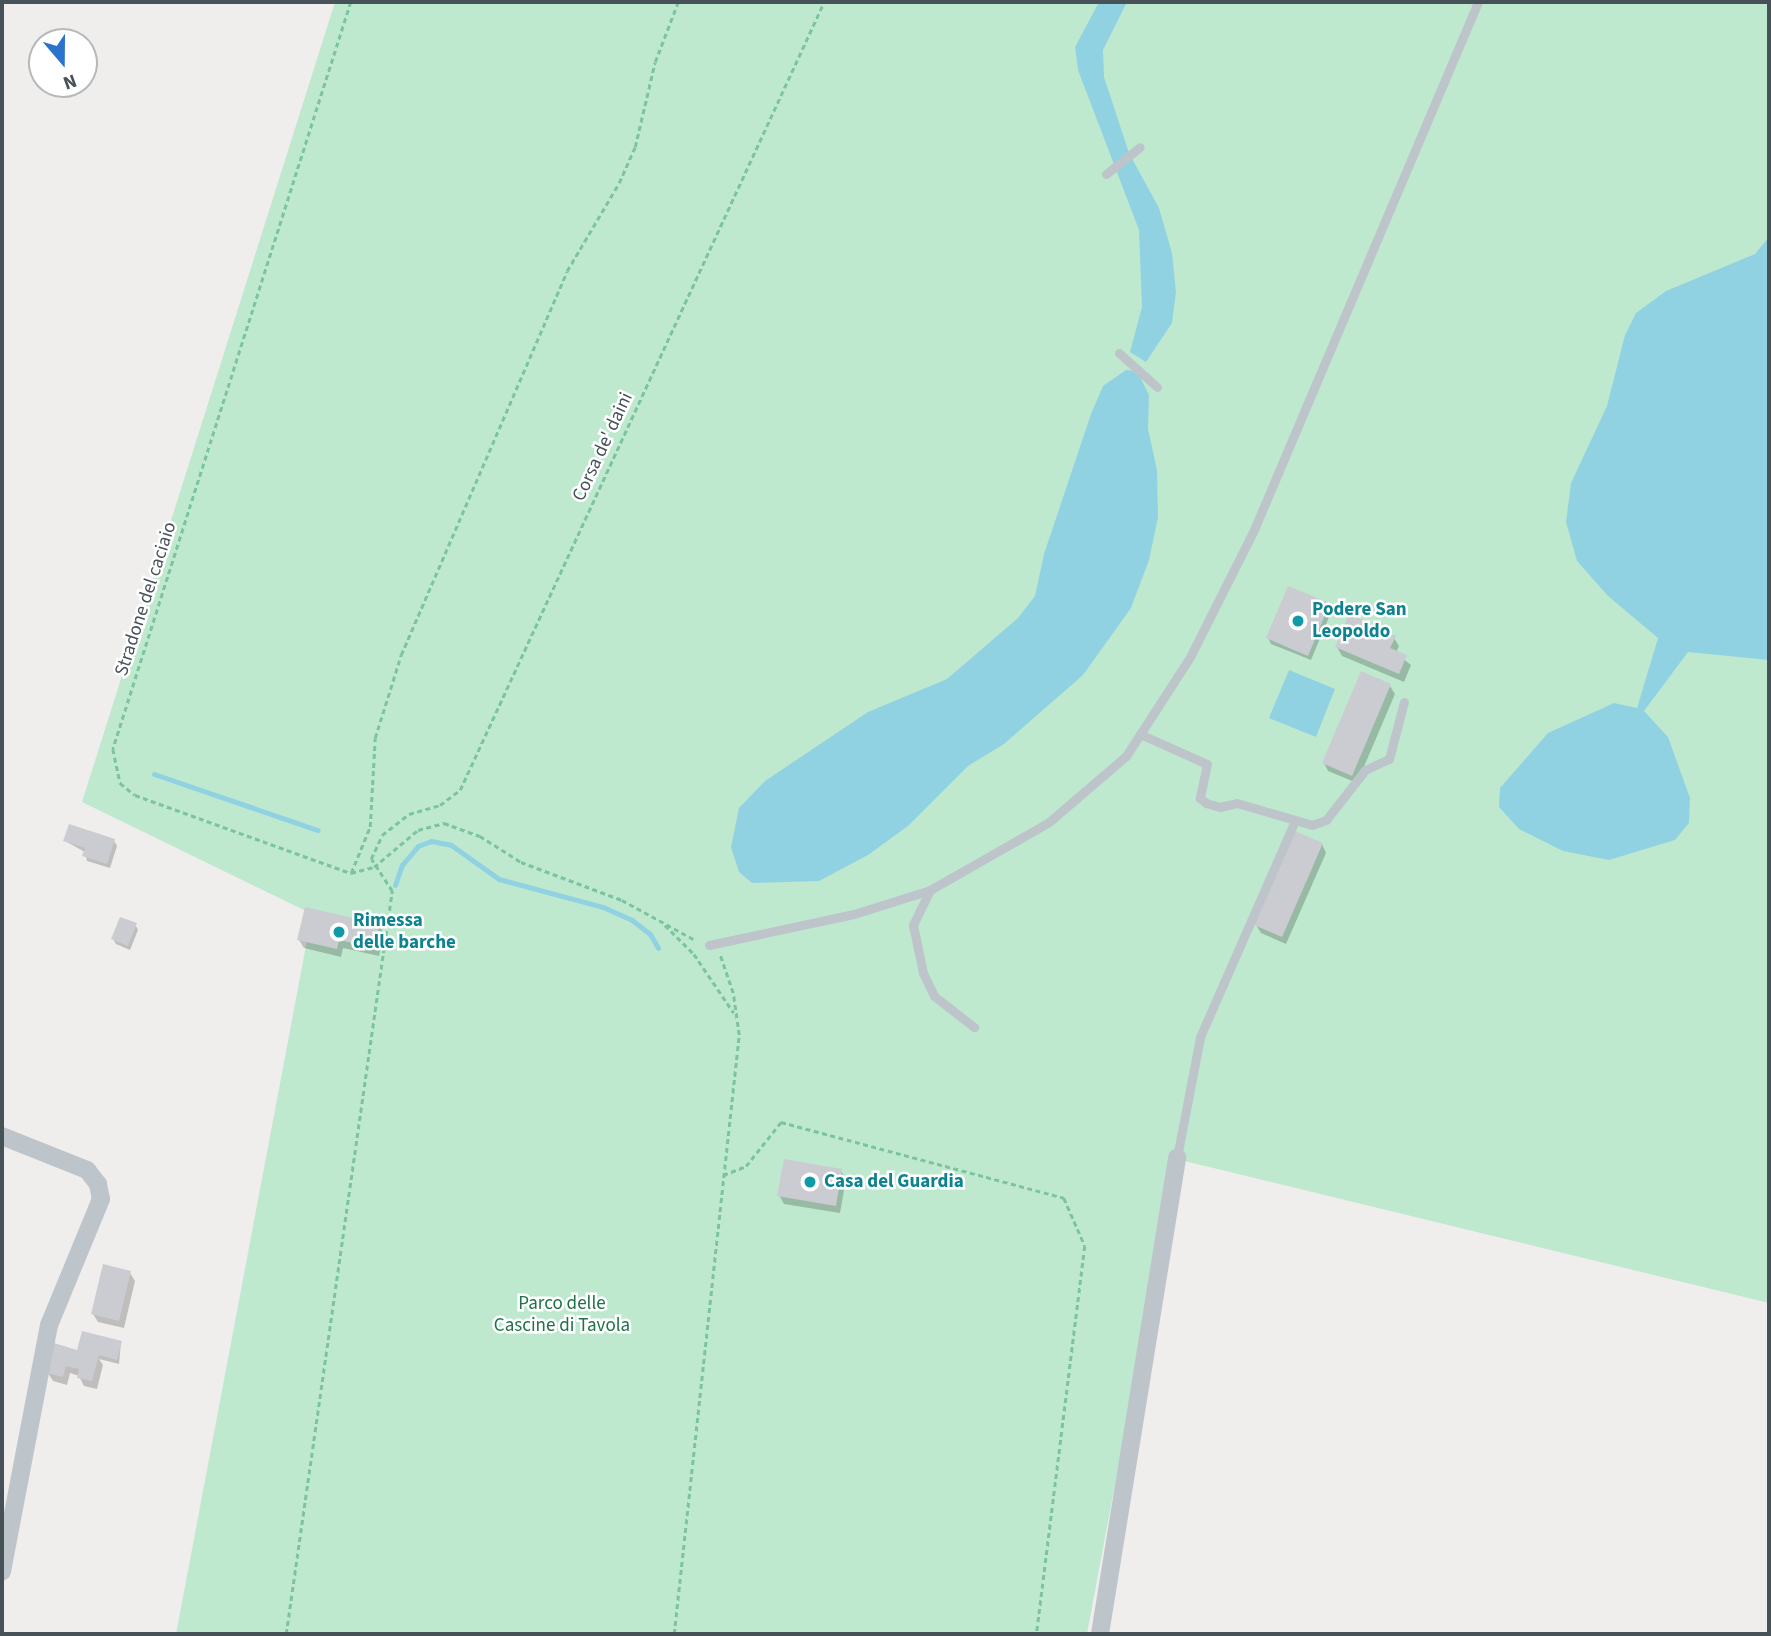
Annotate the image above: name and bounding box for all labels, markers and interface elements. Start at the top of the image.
north arrow [28,28,98,98]
text: N [59,66,80,96]
street label: Corsa de' daini [568,389,638,505]
street label: Stradone del caciaio [110,519,182,679]
place label: Podere San Leopoldo [1312,599,1407,643]
marker: Podere San Leopoldo [1290,613,1306,629]
place label: Rimessa delle barche [353,910,456,954]
marker: Rimessa delle barche [331,924,347,940]
place label: Casa del Guardia [824,1171,964,1193]
marker: Casa del Guardia [802,1174,818,1190]
park label: Parco delle Cascine di Tavola [494,1293,630,1337]

